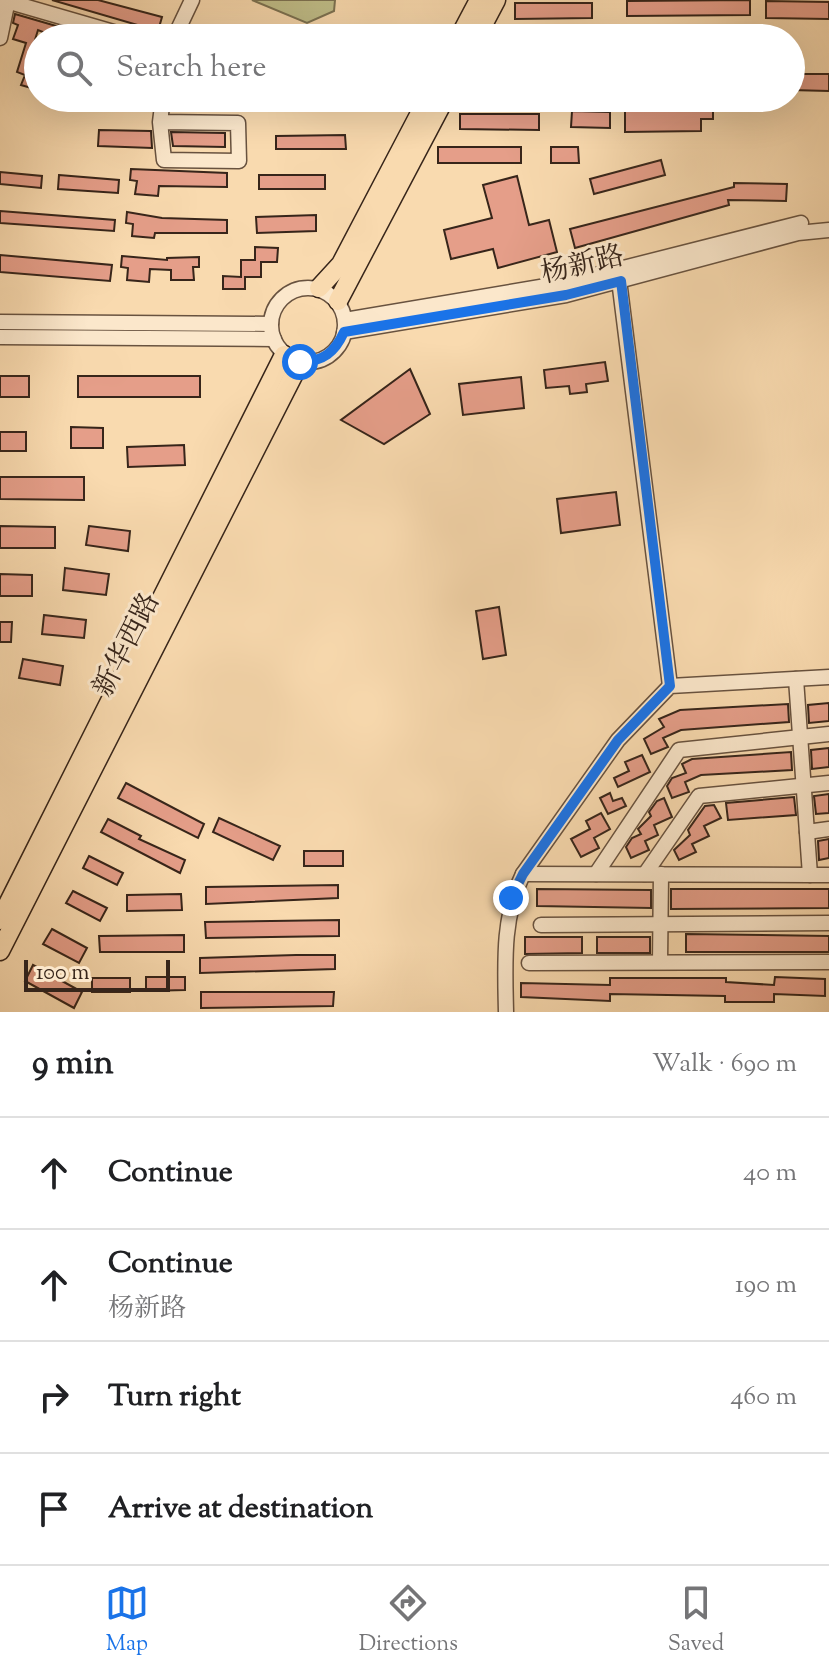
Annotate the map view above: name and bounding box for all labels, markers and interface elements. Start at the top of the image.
search box [24,24,805,112]
icon: search [52,46,96,90]
text: Search here [116,47,266,90]
street label: 杨新路 [537,237,628,295]
route start [282,344,318,380]
street label: 新华西路 [84,586,171,704]
route end [493,880,529,916]
scale bar [24,956,170,992]
text: 100 m [36,958,89,990]
text: 9 min [32,1040,114,1089]
text: Walk · 690 m [652,1046,797,1083]
icon: ahead [32,1151,76,1195]
text: Continue [108,1152,233,1195]
text: 40 m [743,1155,797,1192]
text: Continue [108,1243,233,1286]
icon: ahead [32,1263,76,1307]
text: 190 m [735,1267,797,1304]
text: 杨新路 [108,1291,186,1328]
icon: right [32,1375,76,1419]
text: Turn right [108,1376,241,1419]
text: 460 m [730,1379,797,1416]
icon: arrive [32,1487,76,1531]
text: Arrive at destination [108,1488,373,1531]
tab: Map [105,1581,149,1661]
tab: Directions [359,1581,458,1661]
tab: Saved [668,1581,724,1661]

